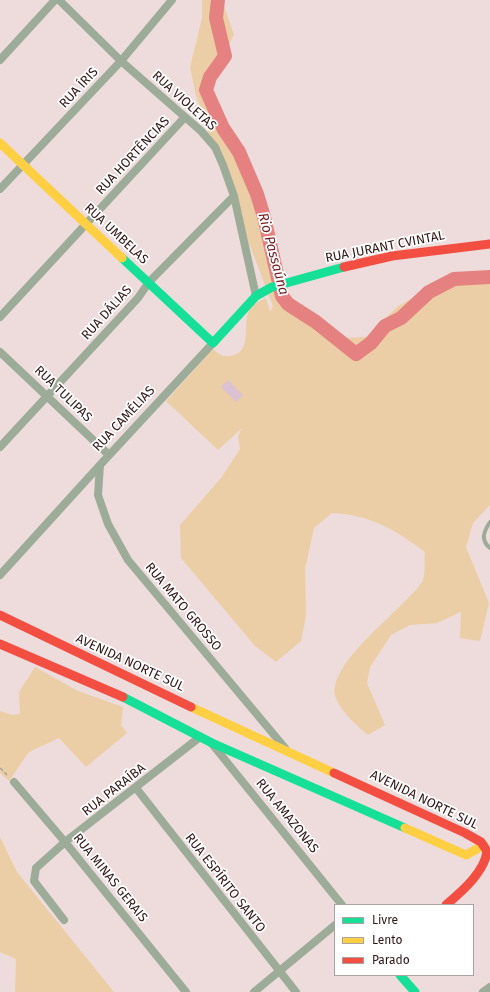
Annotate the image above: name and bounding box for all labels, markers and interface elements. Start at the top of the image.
street label: RUA ÍRIS [56,64,102,112]
street label: RUA VIOLETAS [149,68,219,134]
street label: RUA HORTÊNCIAS [93,114,173,198]
street label: RUA UMBELAS [81,200,151,268]
water label: Rio Passaúna [254,211,292,297]
street label: RUA JURANT CVINTAL [324,228,446,266]
street label: RUA DÁLIAS [79,283,135,343]
street label: RUA TULIPAS [31,363,95,425]
street label: RUA CAMÉLIAS [90,383,158,455]
street label: RUA MATO GROSSO [141,560,225,654]
street label: AVENIDA NORTE SUL [73,631,187,695]
street label: RUA PARAÍBA [79,761,149,819]
street label: AVENIDA NORTE SUL [368,767,480,833]
street label: RUA AMAZONAS [252,776,322,856]
street label: RUA ESPÍRITO SANTO [181,830,269,936]
street label: RUA MINAS GERAIS [70,831,150,925]
legend [334,904,474,976]
text: Livre [372,913,398,927]
text: Lento [372,933,402,947]
text: Parado [372,953,410,967]

